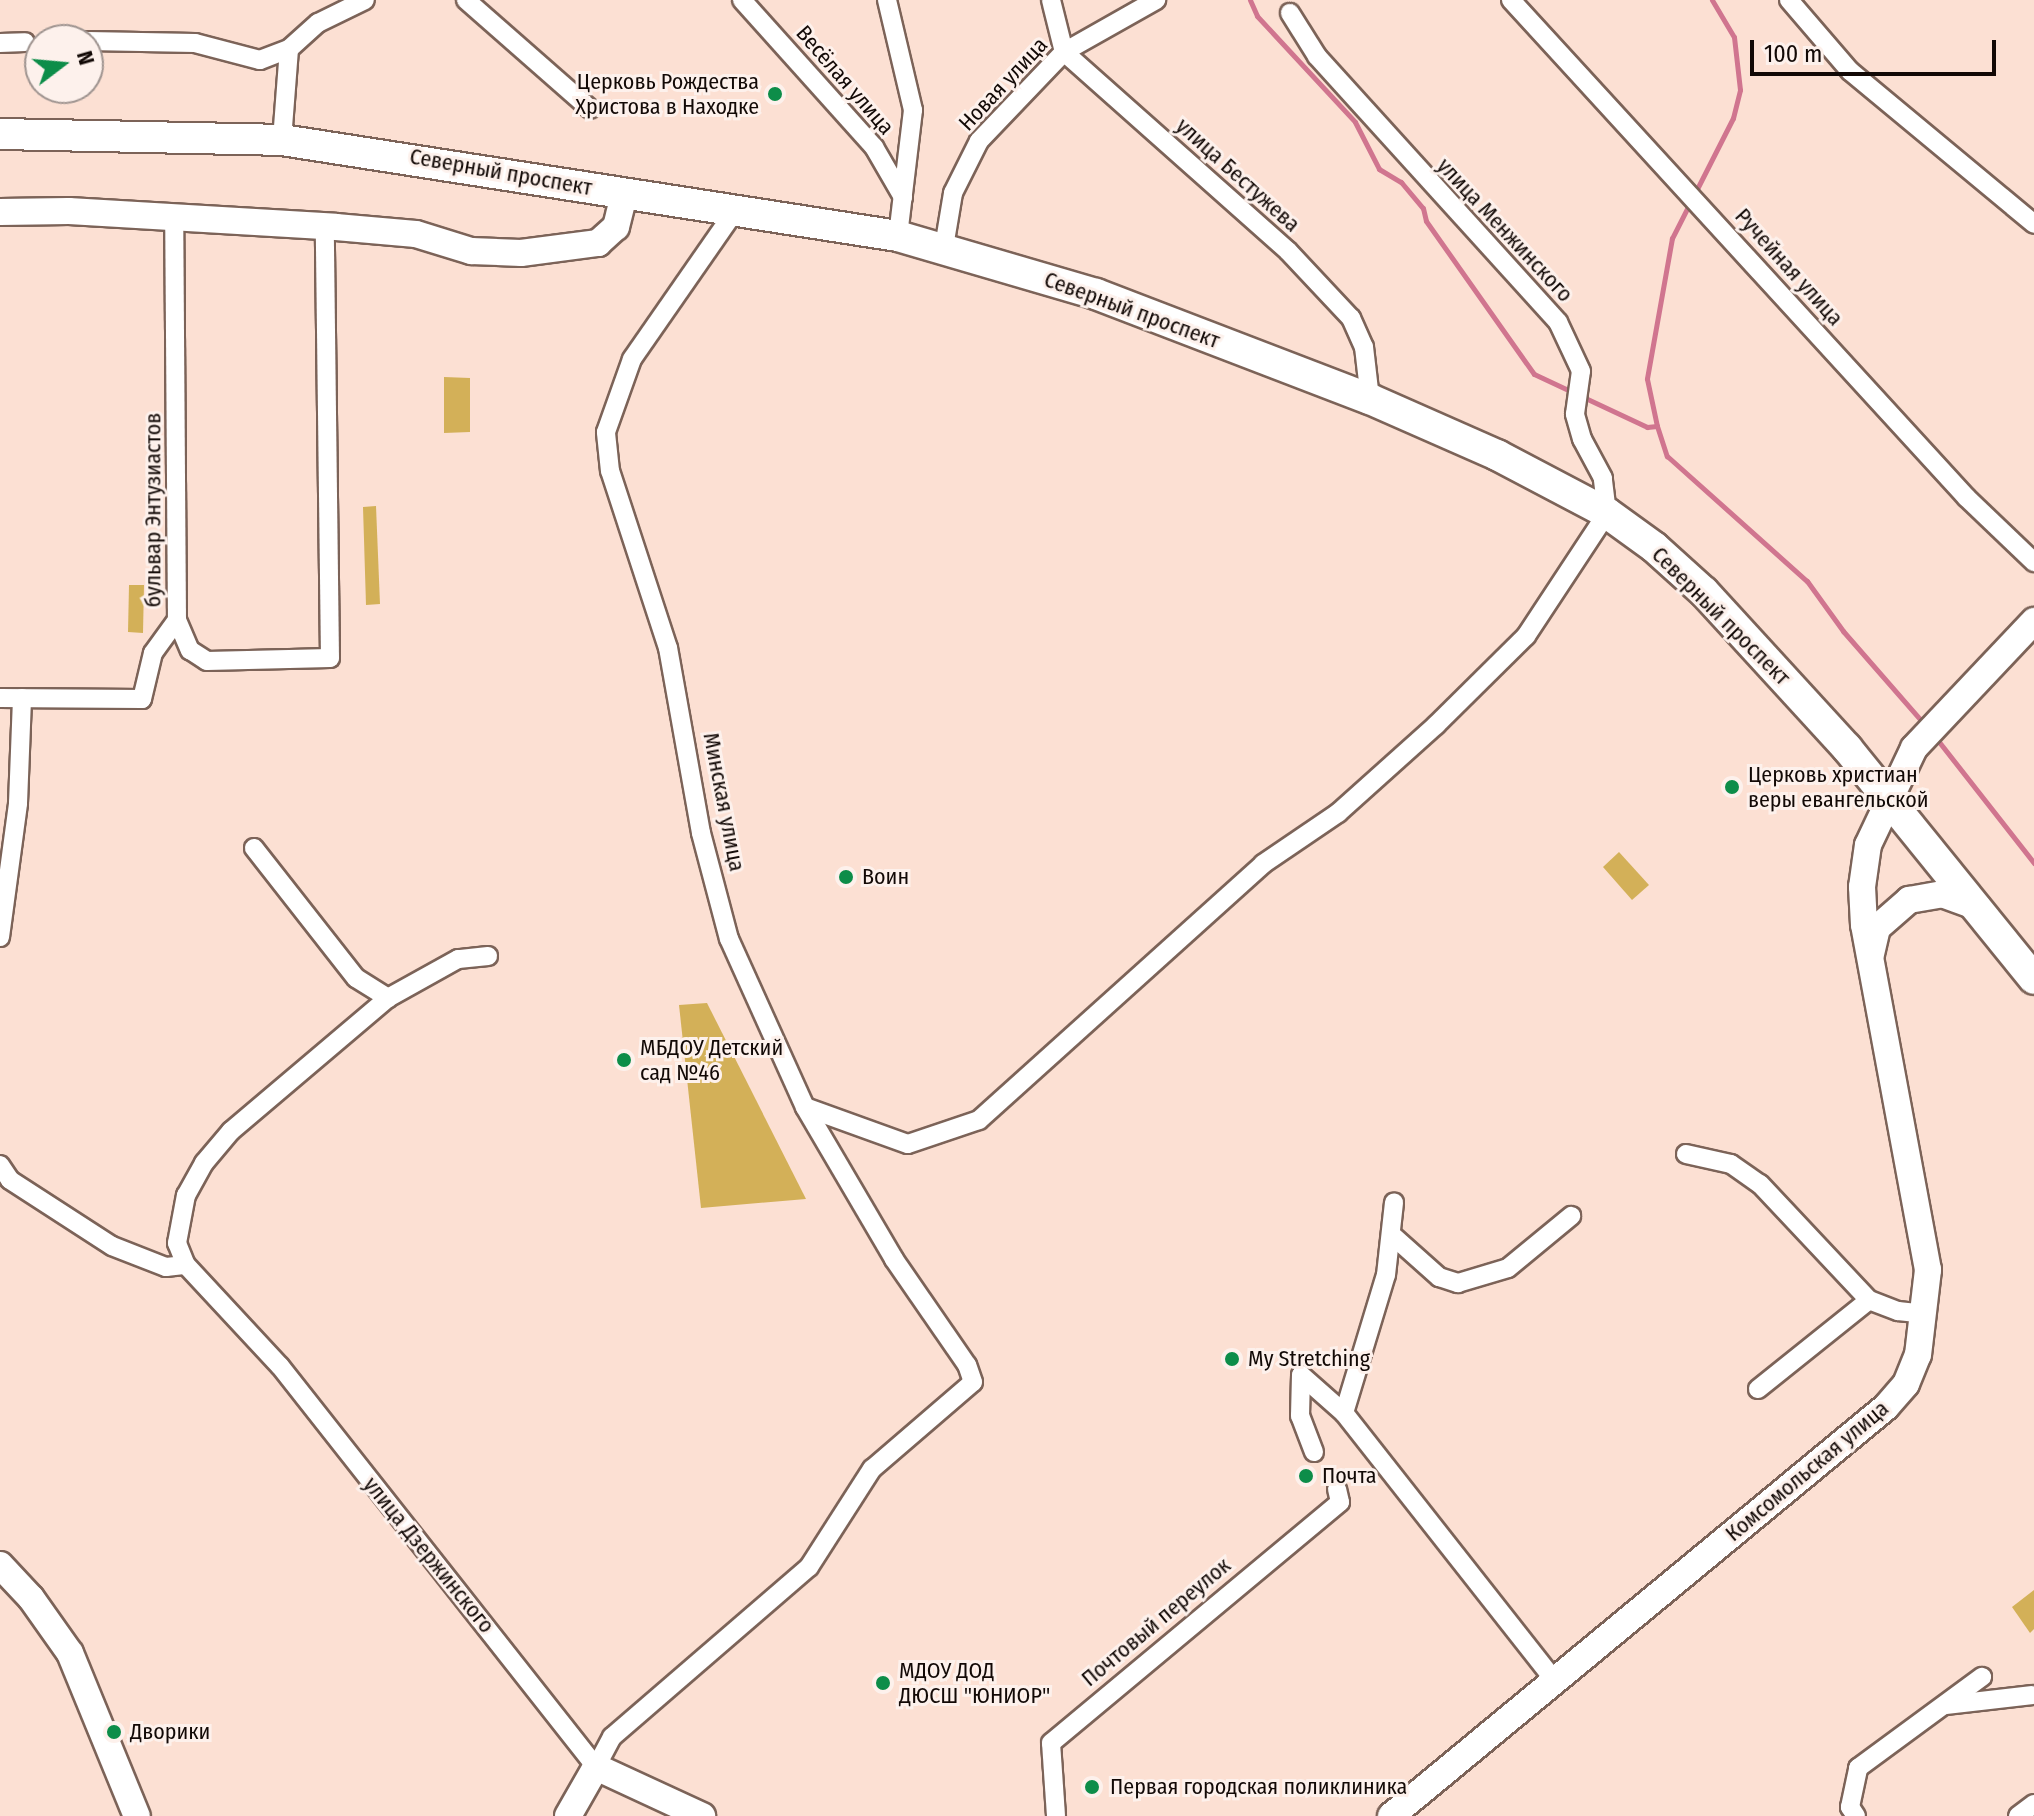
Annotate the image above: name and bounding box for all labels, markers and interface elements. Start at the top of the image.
street label: Весёлая улица [790,20,900,140]
north arrow [24,24,104,104]
scale bar [1754,24,2000,74]
street label: Новая улица [953,32,1053,136]
text: 100 m [1764,40,1822,68]
text: N [71,48,100,68]
place label: Церковь Рождества Христова в Находке [575,68,759,120]
marker: Церковь Рождества Христова в Находке [766,85,784,103]
street label: улица Бестужева [1171,113,1305,237]
street label: Северный проспект [408,143,594,201]
street label: улица Менжинского [1432,153,1578,307]
street label: Ручейная улица [1730,203,1848,331]
street label: Северный проспект [1041,266,1223,354]
street label: бульвар Энтузиастов [140,413,166,607]
street label: Северный проспект [1646,541,1796,691]
street label: Минская улица [698,730,750,874]
place label: Церковь христиан веры евангельской [1748,761,1929,812]
marker: Церковь христиан веры евангельской [1723,778,1741,796]
place label: Воин [862,864,909,890]
marker: Воин [837,868,855,886]
place label: МБДОУ Детский сад №46 [640,1034,783,1086]
marker: МБДОУ Детский сад №46 [615,1051,633,1069]
place label: My Stretching [1248,1346,1370,1372]
marker: My Stretching [1223,1350,1241,1368]
street label: Комсомольская улица [1720,1395,1894,1547]
place label: Почта [1322,1463,1377,1489]
marker: Почта [1297,1467,1315,1485]
street label: улица Дзержинского [358,1472,500,1638]
street label: Почтовый переулок [1076,1552,1236,1692]
place label: МДОУ ДОД ДЮСШ "ЮНИОР" [899,1657,1050,1708]
marker: МДОУ ДОД ДЮСШ "ЮНИОР" [874,1674,892,1692]
place label: Дворики [130,1719,210,1745]
marker: Дворики [105,1723,123,1741]
place label: Первая городская поликлиника [1110,1774,1407,1800]
marker: Первая городская поликлиника [1081,1776,1103,1798]

